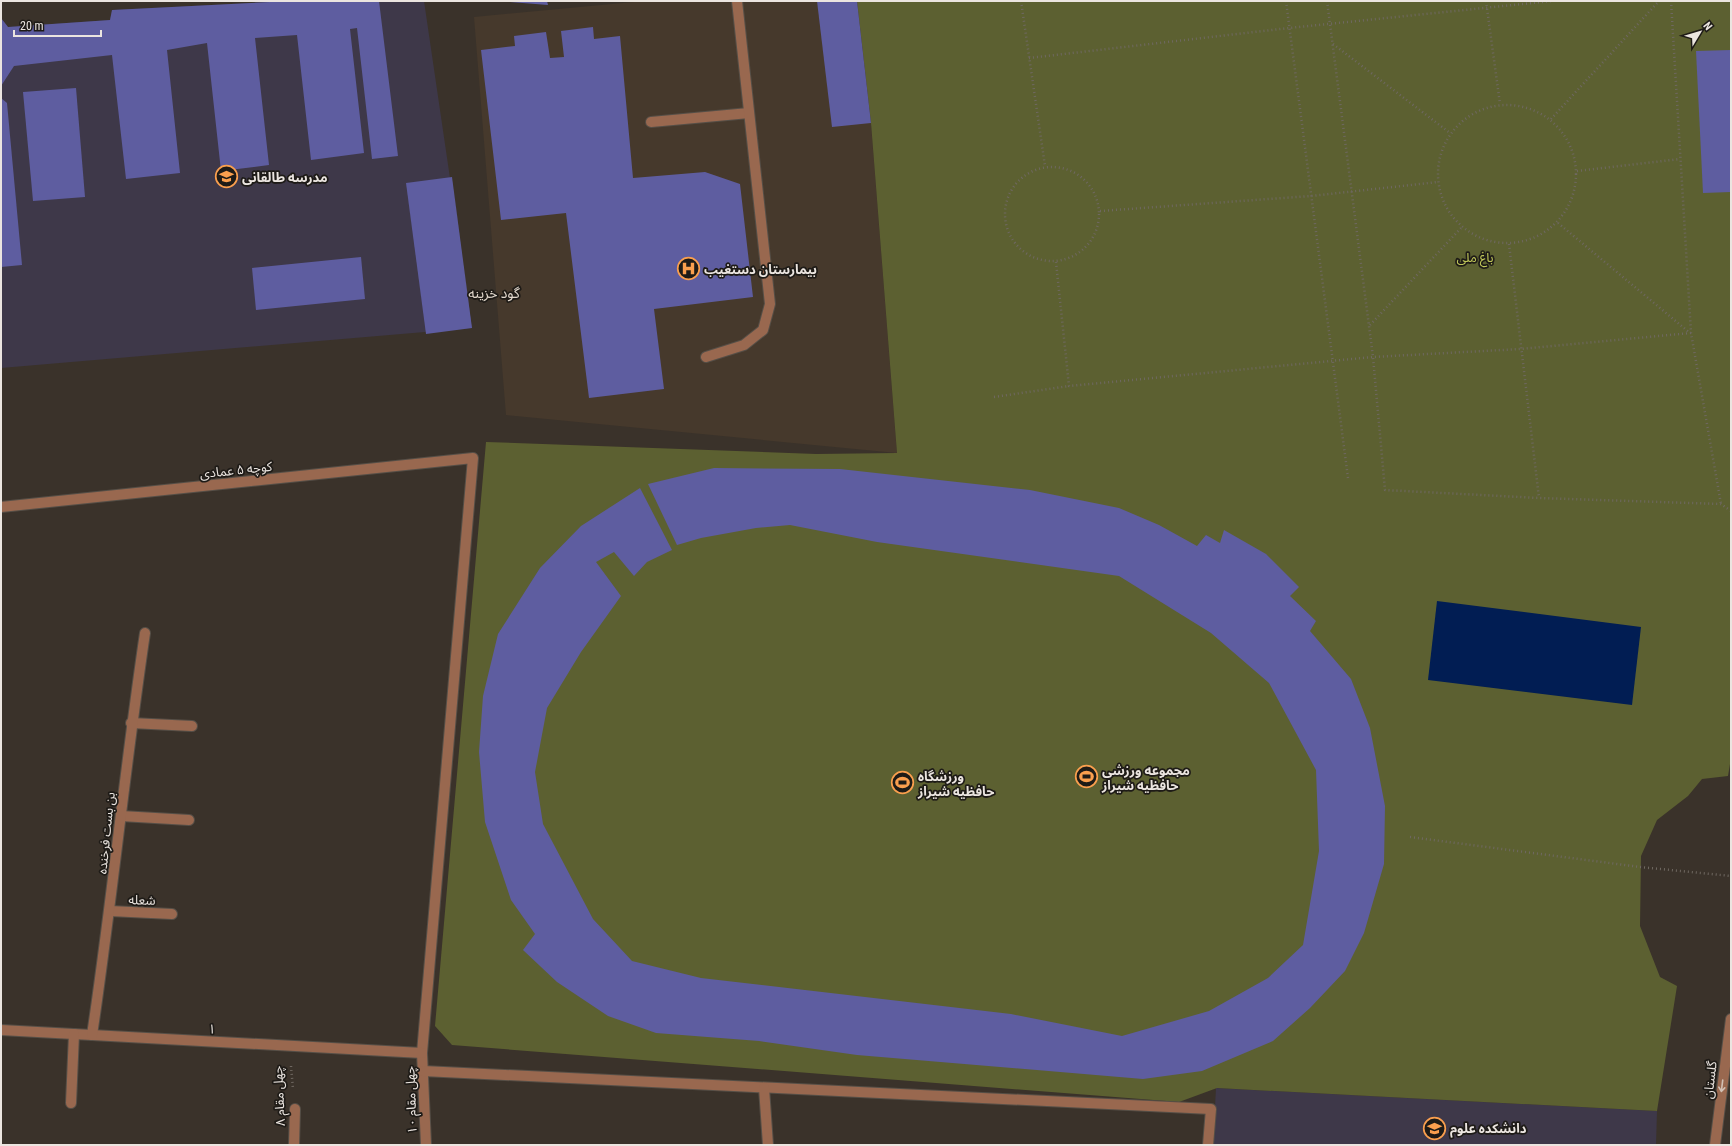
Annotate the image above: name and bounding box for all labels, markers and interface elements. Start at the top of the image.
scale bar [14,12,101,38]
north arrow [1680,12,1720,52]
text: 20 m [20,19,44,33]
text: N [1700,19,1715,33]
school or university icon: مدرسه طالقانی [213,164,239,190]
place label: مدرسه طالقانی [242,170,328,185]
park label: باغ ملی [1456,250,1494,268]
hospital icon: بیمارستان دستغیب [675,256,701,282]
place label: بیمارستان دستغیب [704,262,817,277]
district label: گود خزینه [468,285,520,302]
street label: کوچه ۵ عمادی [199,459,274,483]
place label: مجموعه ورزشی حافظیه شیراز [1101,763,1190,793]
sports icon: مجموعه ورزشی حافظیه شیراز [1073,764,1099,790]
place label: ورزشگاه حافظیه شیراز [917,769,994,799]
sports icon: ورزشگاه حافظیه شیراز [890,770,916,796]
street label: بن بست فرخنده [94,791,119,875]
street label: شعله [128,892,156,908]
street label: ۱ [208,1021,216,1037]
street label: گلستان [1700,1060,1721,1100]
street label: چهل مقام ۸ [270,1065,290,1127]
street label: چهل مقام ۱۰ [402,1065,422,1134]
one-way arrow [1719,1079,1726,1092]
school or university icon: دانشکده علوم [1422,1115,1448,1141]
place label: دانشکده علوم [1450,1121,1527,1138]

